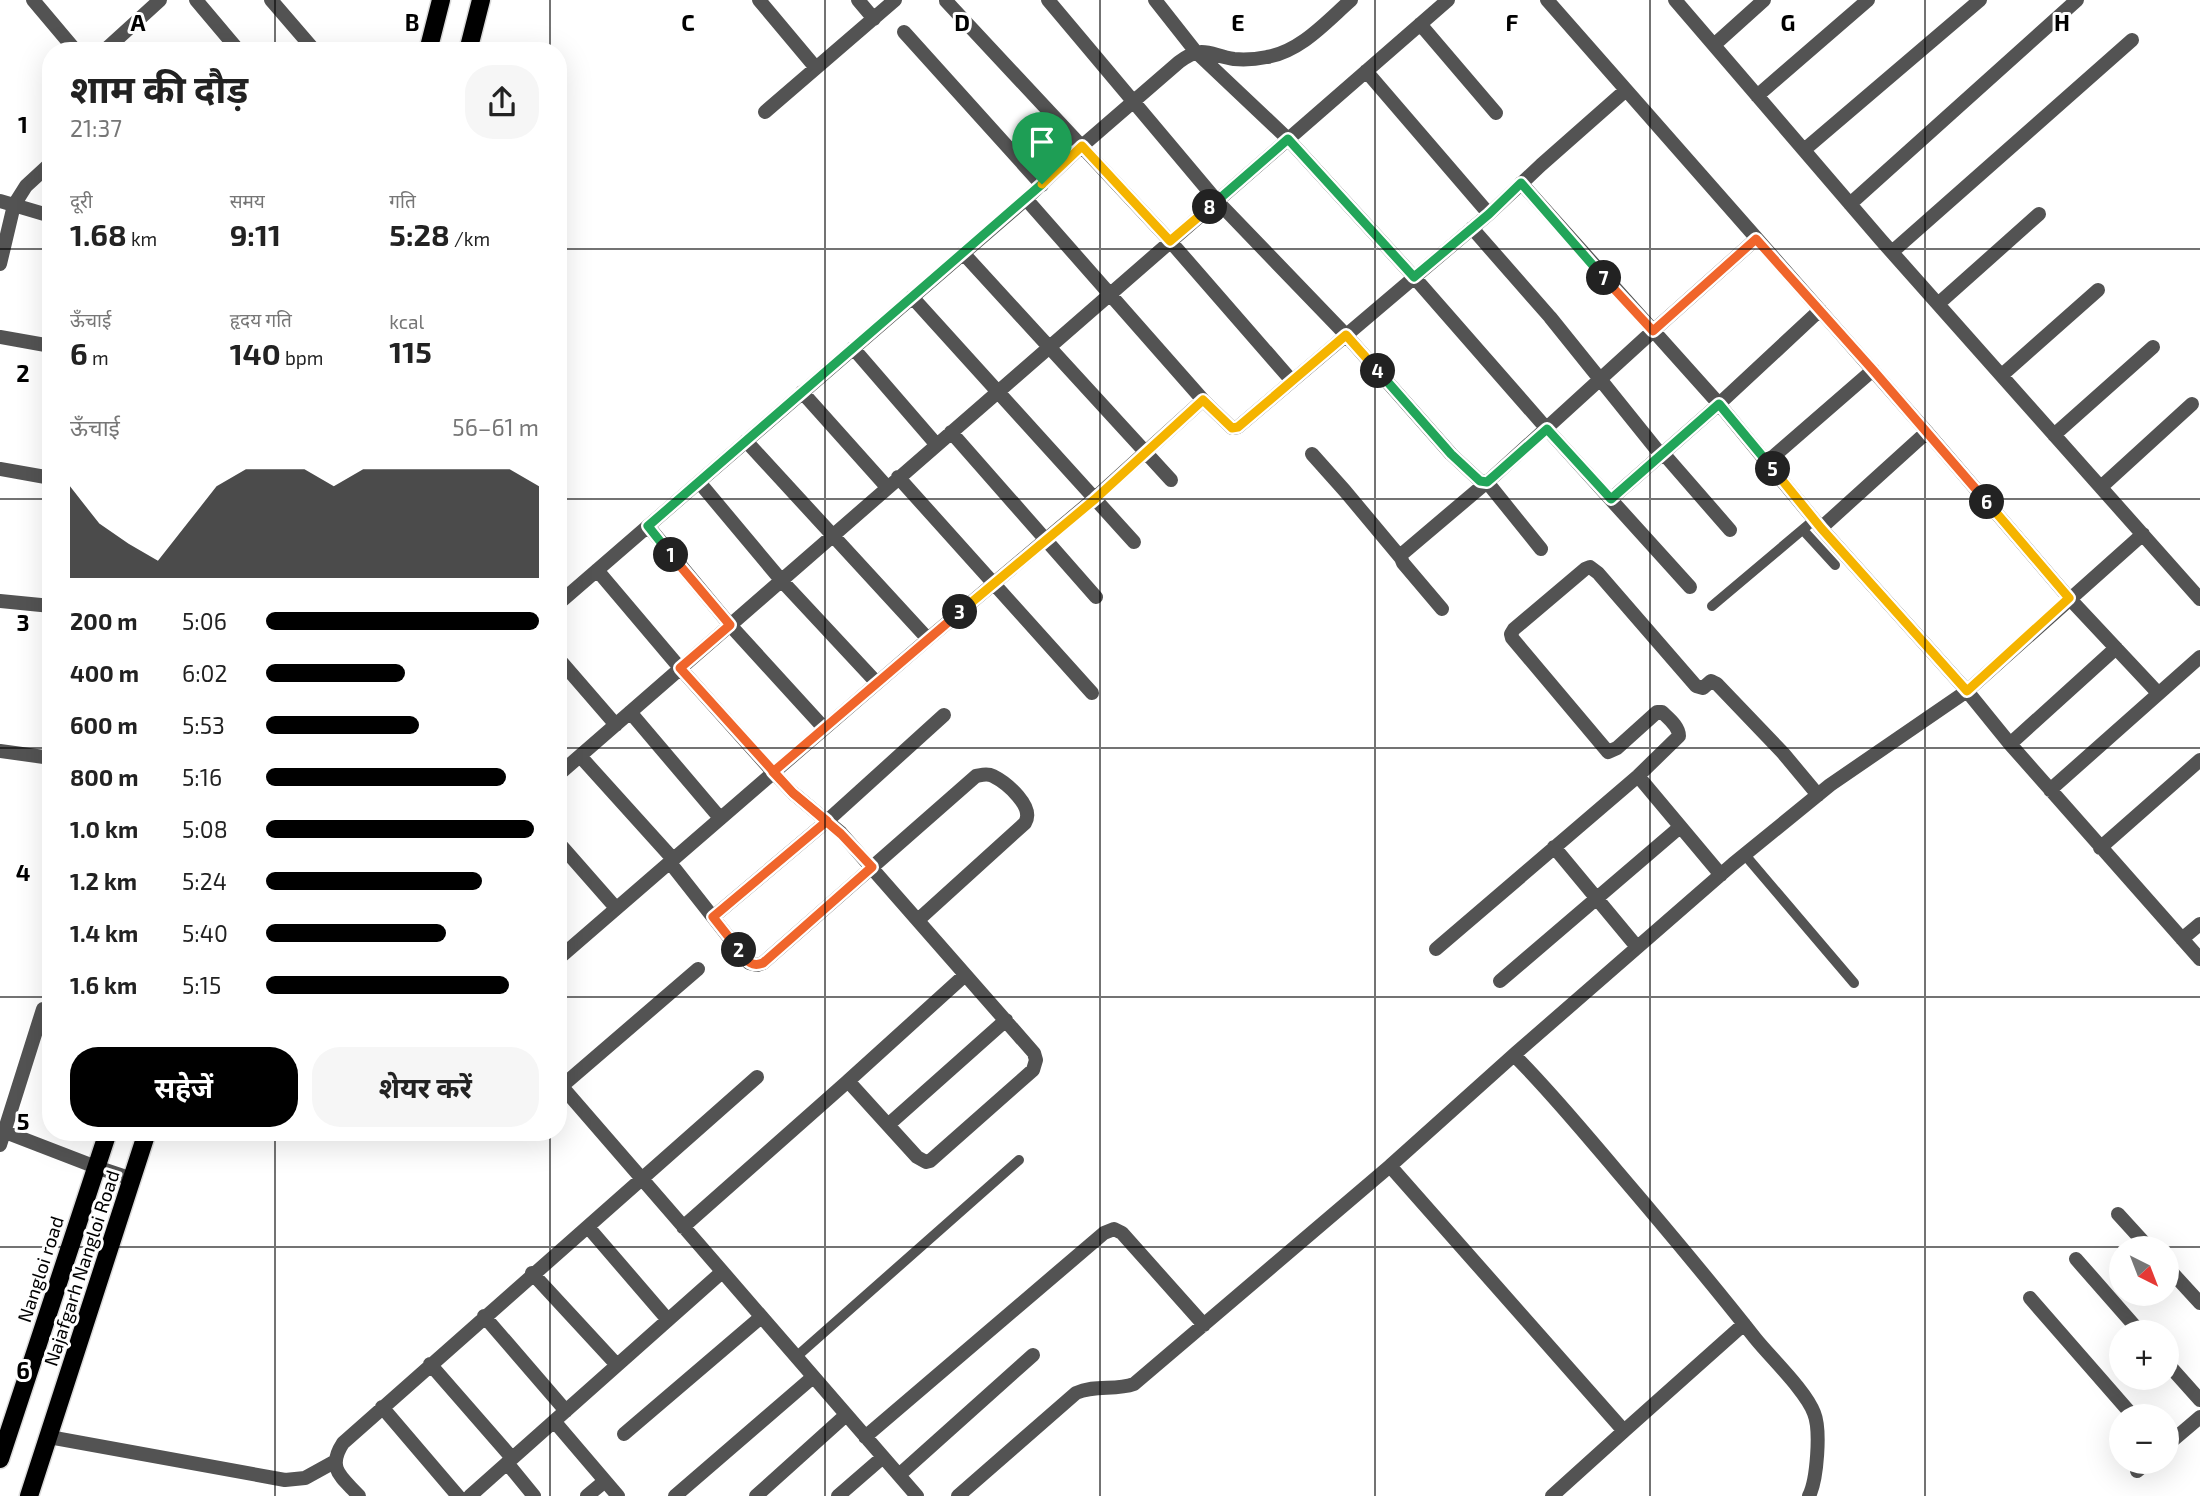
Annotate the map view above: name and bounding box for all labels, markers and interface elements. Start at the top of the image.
text: A [130,8,146,36]
text: B [405,8,419,36]
text: C [681,8,695,36]
text: D [954,8,970,36]
text: E [1231,8,1245,36]
text: F [1506,8,1519,36]
text: G [1781,8,1795,36]
text: H [2054,8,2070,36]
text: शाम की दौड़ [70,65,248,111]
button: share [465,65,539,139]
text: 1 [18,110,28,138]
pin [1012,112,1072,184]
text: 21:37 [70,114,122,142]
icon: arrive [1023,123,1061,161]
text: दूरी [70,189,93,212]
text: समय [230,189,265,212]
text: गति [389,189,416,212]
pin: 8 [1192,190,1228,224]
text: 8 [1204,195,1215,218]
text: 1.68 [70,216,127,252]
text: 9:11 [230,216,281,252]
text: 5:28 [389,216,450,252]
text: km [127,227,157,250]
text: /km [450,227,490,250]
pin: 7 [1586,260,1622,296]
text: 7 [1598,266,1609,289]
text: ऊँचाई [70,308,111,331]
text: हृदय गति [230,308,292,331]
text: kcal [389,310,424,333]
text: 115 [389,333,432,369]
text: 6 [70,335,88,371]
text: 140 [230,335,281,371]
text: m [88,346,109,369]
text: bpm [281,346,323,369]
pin: 4 [1360,354,1396,388]
text: 2 [16,359,30,387]
text: 4 [1371,359,1384,382]
text: ऊँचाई [70,413,120,441]
text: 56–61 m [452,413,539,441]
pin: 5 [1756,452,1790,486]
text: 5 [1767,457,1778,480]
pin: 6 [1969,484,2004,520]
text: 6 [1981,490,1992,513]
pin: 1 [654,538,688,572]
text: 1 [666,543,675,566]
pin: 3 [942,594,978,630]
text: 3 [954,600,965,623]
text: 200 m [70,607,138,635]
text: 5:06 [182,607,227,635]
text: 3 [16,608,30,636]
text: 400 m [70,659,139,687]
text: 6:02 [182,659,227,687]
text: 600 m [70,711,138,739]
text: 5:53 [182,711,225,739]
text: 800 m [70,763,139,791]
text: 5:16 [182,763,222,791]
text: 1.0 km [70,815,138,843]
text: 5:08 [182,815,228,843]
text: 4 [16,858,30,886]
text: 1.2 km [70,867,137,895]
text: 5:24 [182,867,227,895]
text: 1.4 km [70,919,138,947]
text: 5:40 [182,919,228,947]
pin: 2 [722,932,756,968]
text: 2 [733,938,744,961]
text: 1.6 km [70,971,137,999]
text: 5:15 [182,971,221,999]
button: सहेजें [70,1047,298,1127]
button: शेयर करें [312,1047,539,1127]
text: 5 [17,1107,29,1135]
street label: Najafgarh Nangloi Road [38,1167,124,1369]
street label: Nangloi road [12,1213,68,1325]
north arrow [2109,1236,2179,1306]
map controls [2109,1236,2179,1474]
button: + [2109,1320,2179,1390]
text: 6 [16,1356,30,1384]
button: − [2109,1404,2179,1474]

